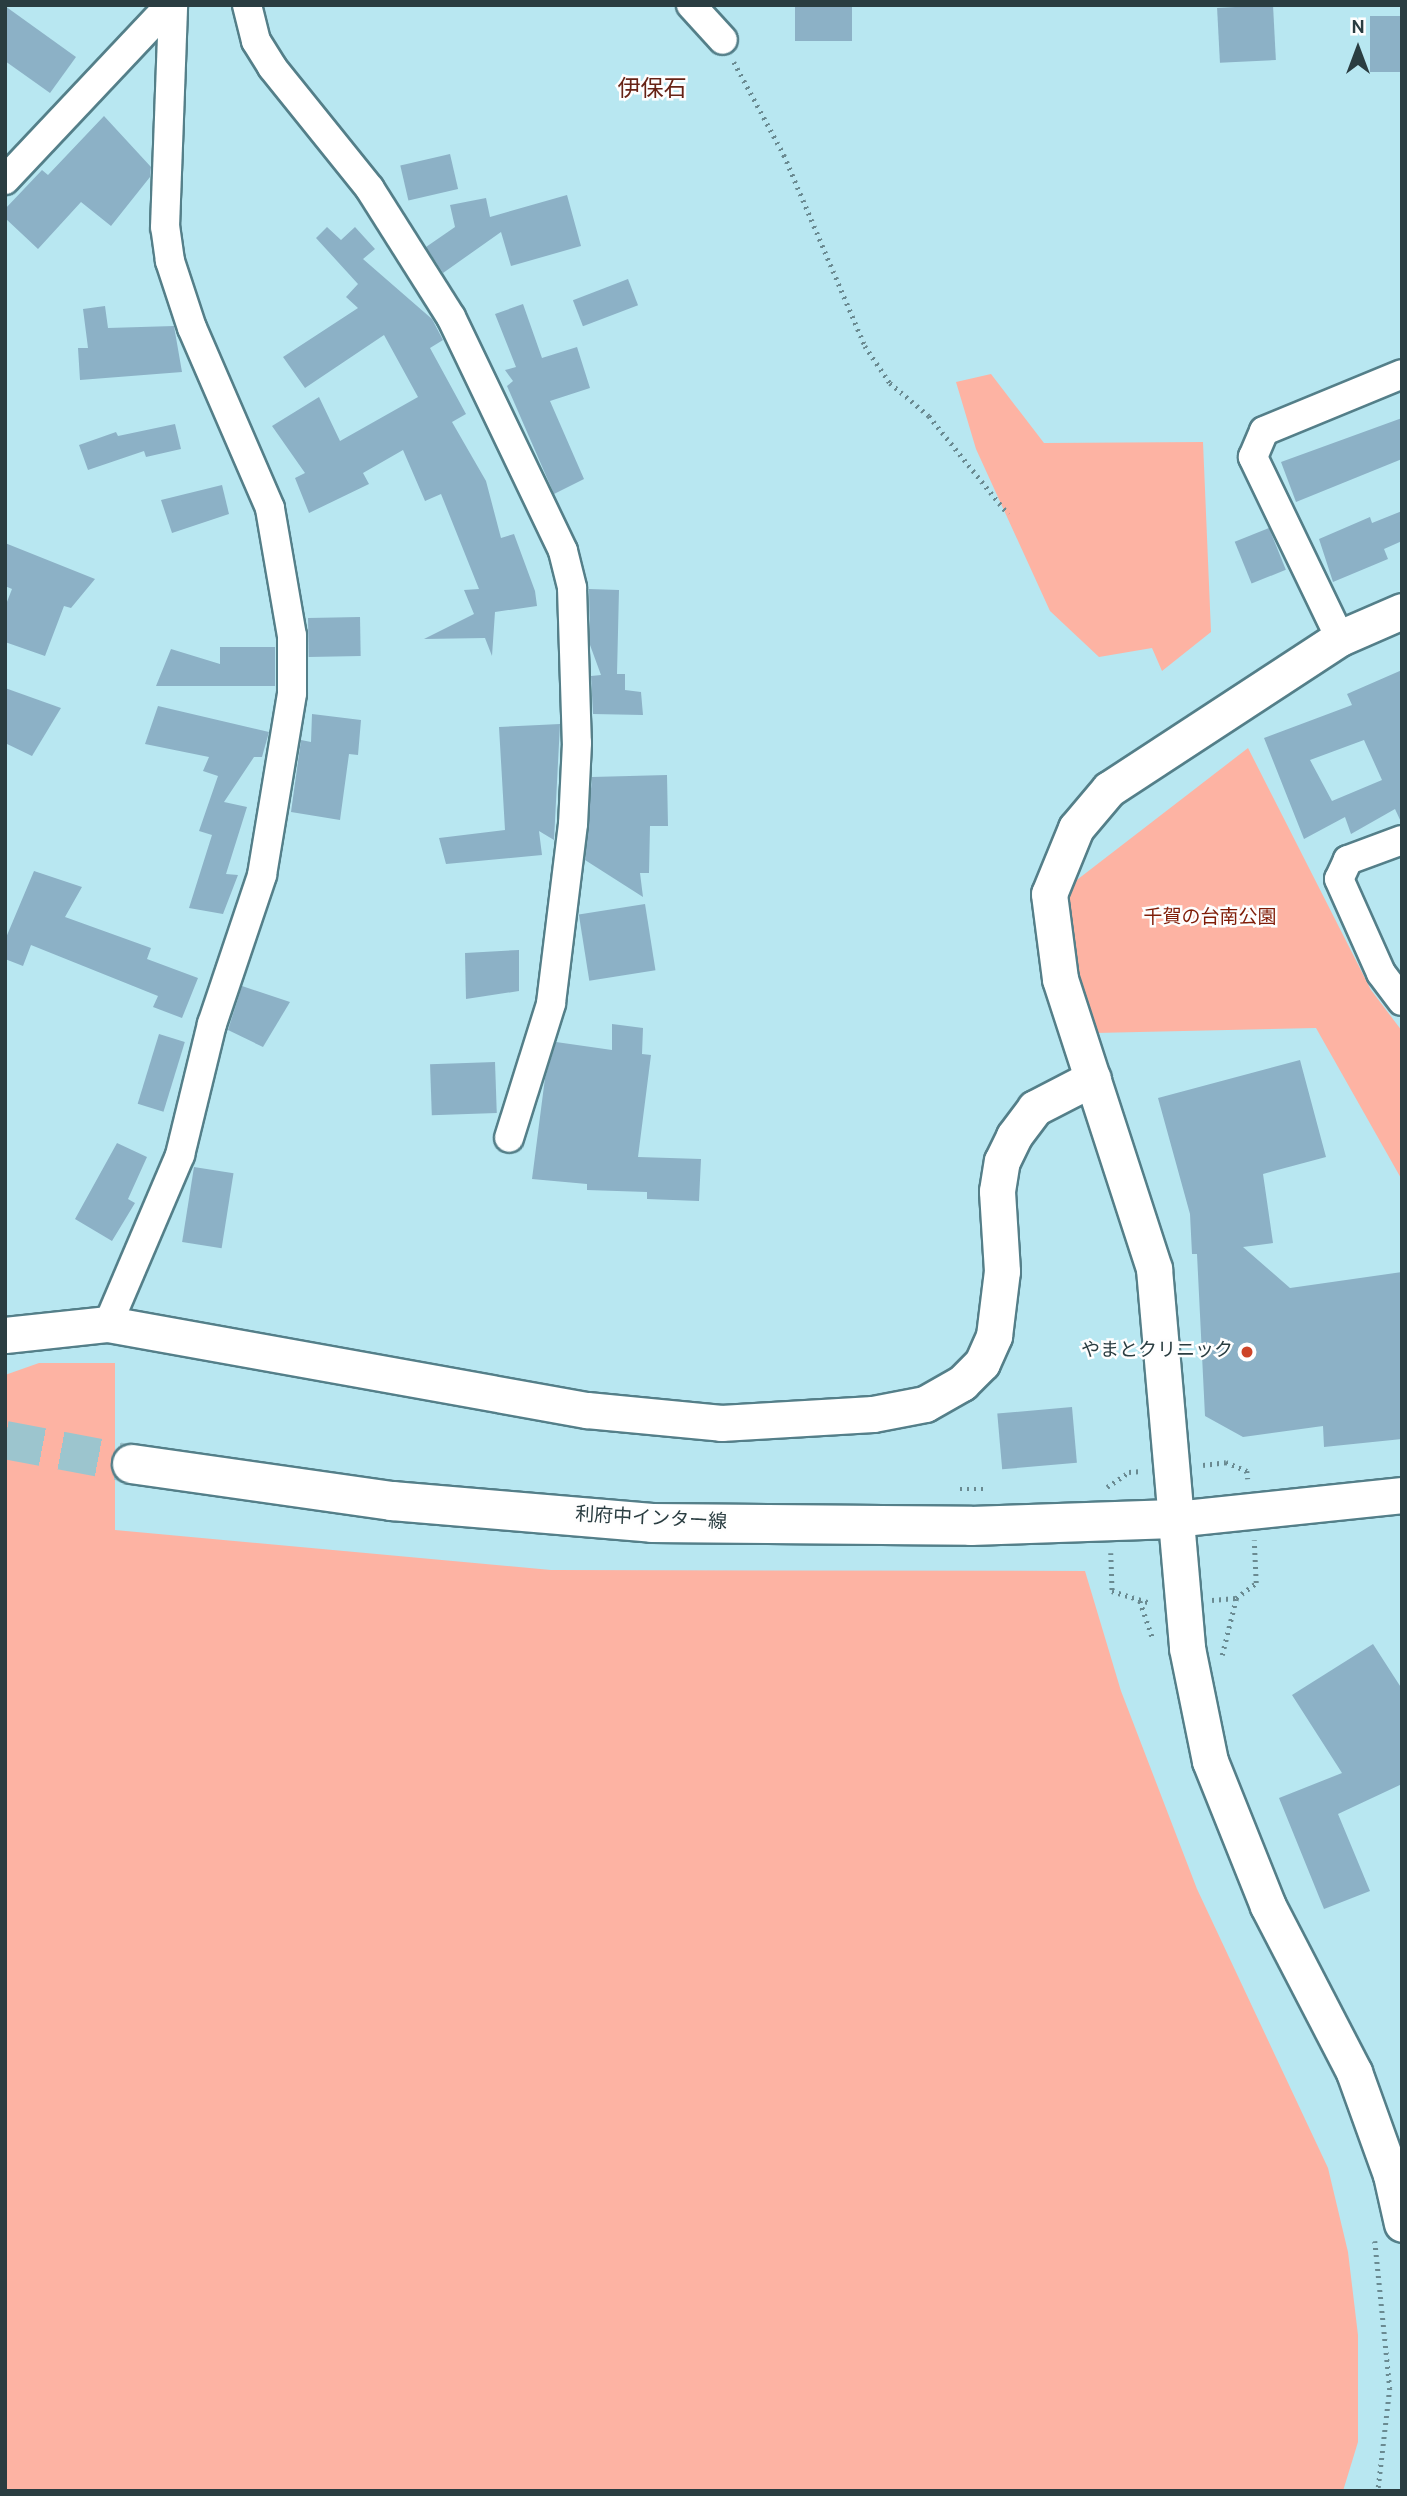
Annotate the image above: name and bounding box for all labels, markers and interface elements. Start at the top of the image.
north arrow [1323,14,1393,84]
text: N [1351,16,1365,40]
district label: 伊保石 [618,77,686,105]
park label: 千賀の台南公園 [1144,908,1276,930]
place label: やまとクリニック [1081,1341,1233,1363]
marker: やまとクリニック [1239,1344,1255,1360]
street label: 利府中インター線 [575,1505,727,1535]

